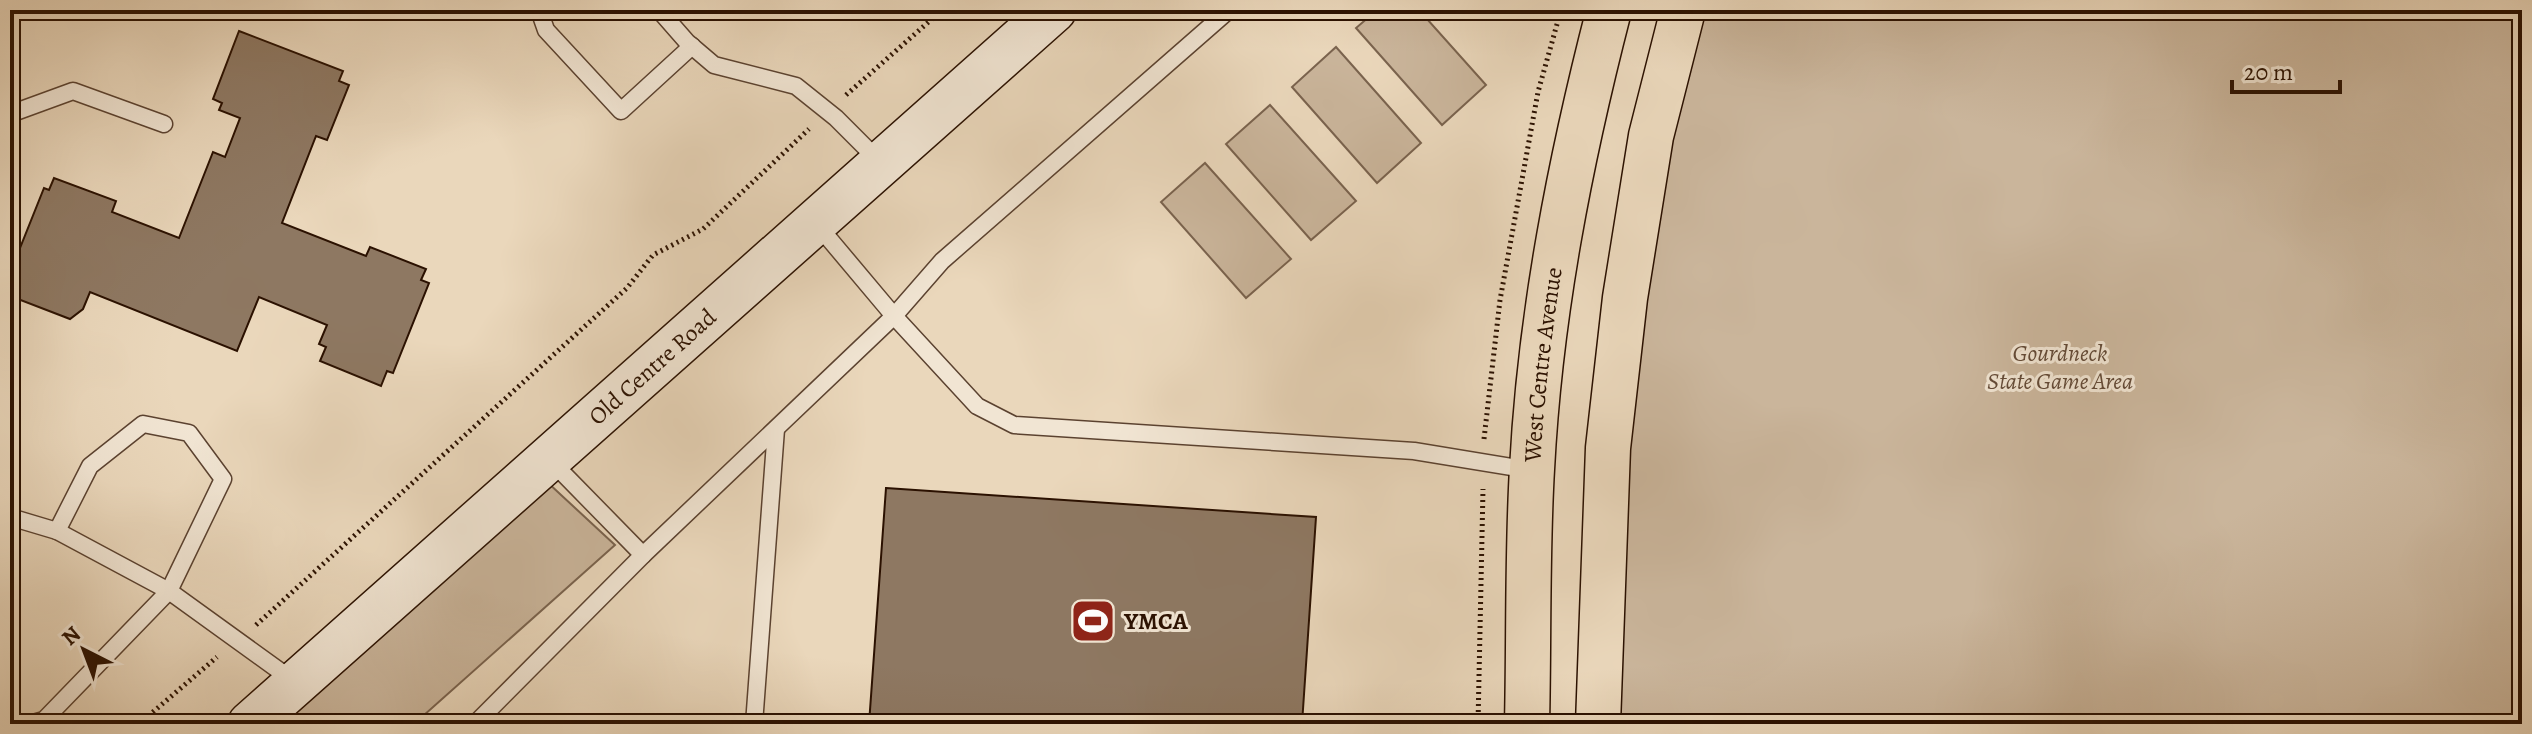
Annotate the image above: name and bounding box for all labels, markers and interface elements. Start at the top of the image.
scale bar [2232,44,2340,94]
text: 20 m [2244,56,2293,88]
street label: West Centre Avenue [1516,265,1570,464]
street label: Old Centre Road [581,301,723,432]
park label: Gourdneck State Game Area [1987,337,2133,397]
sports icon: YMCA [1069,597,1117,645]
place label: YMCA [1123,605,1189,637]
north arrow [44,610,124,690]
text: N [55,619,87,652]

